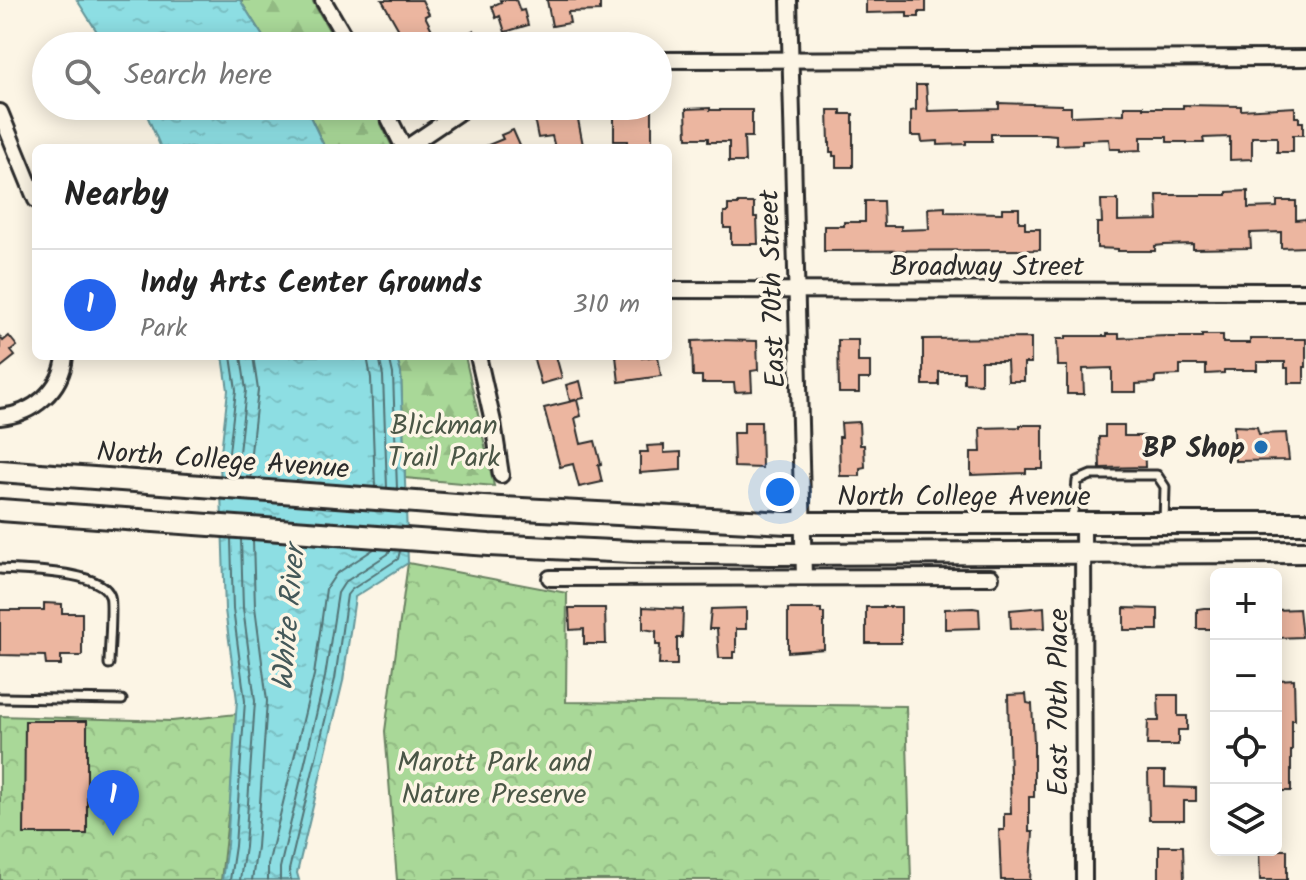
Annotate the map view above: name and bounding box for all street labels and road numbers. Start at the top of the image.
street label: East 70th Street [748,188,799,389]
street label: Broadway Street [890,245,1085,290]
street label: North College Avenue [95,430,351,493]
street label: North College Avenue [837,475,1091,520]
street label: East 70th Place [1037,608,1082,796]

